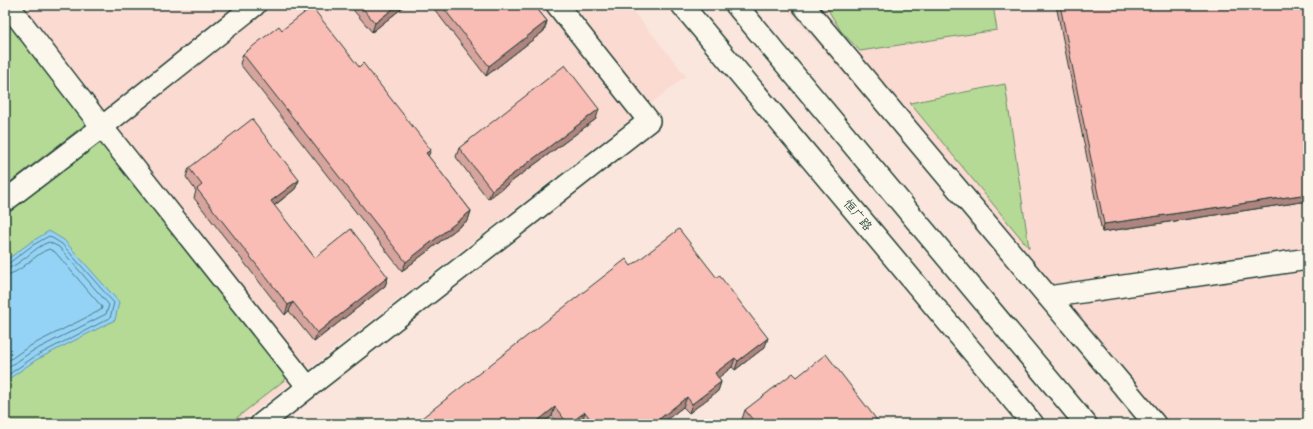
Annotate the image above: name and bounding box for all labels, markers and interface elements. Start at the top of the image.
street label: 恒广路 [841,197,875,233]

